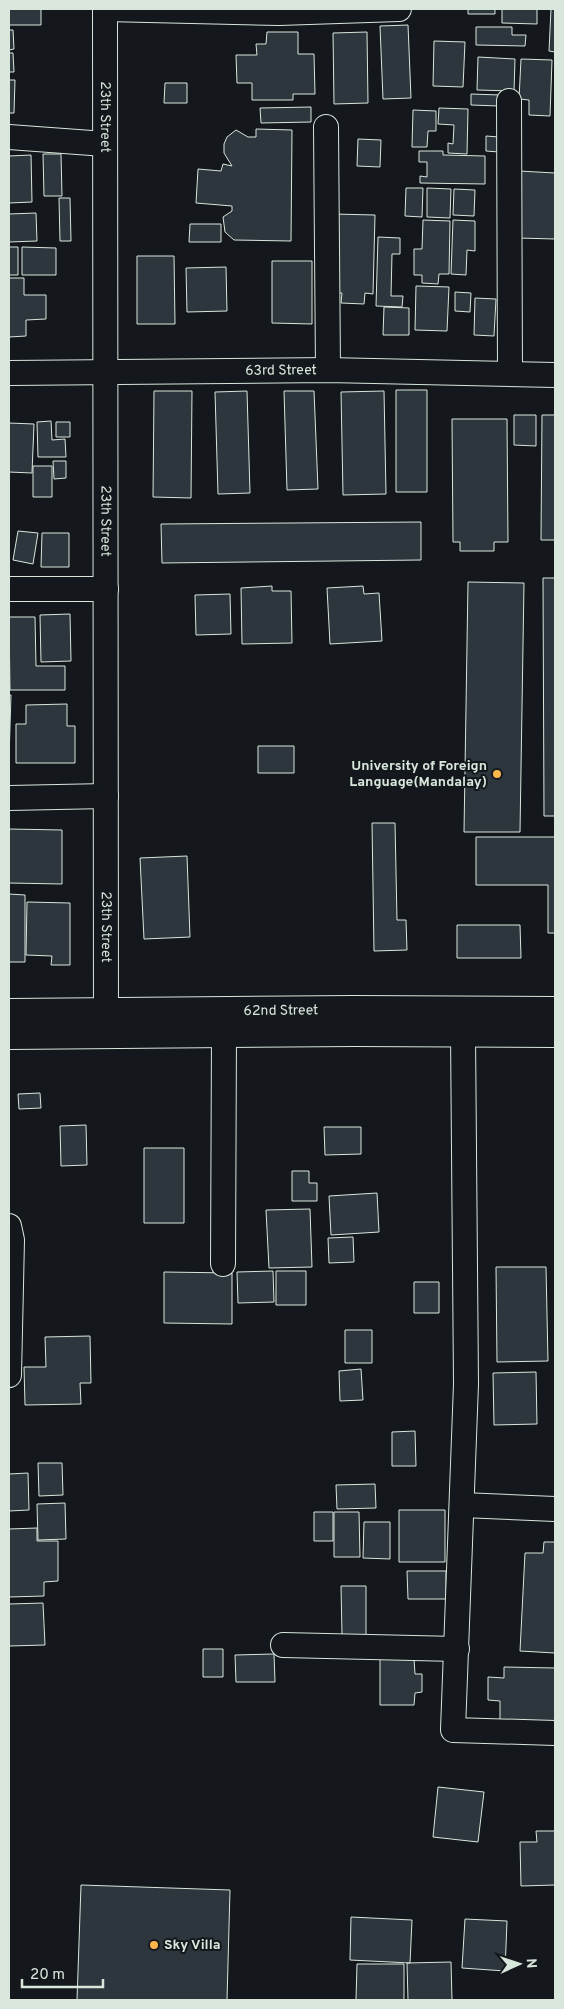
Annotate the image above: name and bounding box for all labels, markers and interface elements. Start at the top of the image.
street label: 23th Street [97,81,114,153]
street label: 63rd Street [245,362,317,379]
street label: 23th Street [97,485,114,557]
place label: University of Foreign Language(Mandalay) [349,758,487,791]
marker: University of Foreign Language(Mandalay) [491,768,503,780]
street label: 23th Street [97,891,114,963]
street label: 62nd Street [244,1002,318,1019]
place label: Sky Villa [164,1937,221,1954]
marker: Sky Villa [148,1939,160,1951]
north arrow [494,1939,544,1989]
scale bar [22,1956,104,1988]
text: N [522,1958,539,1969]
text: 20 m [30,1966,65,1985]

